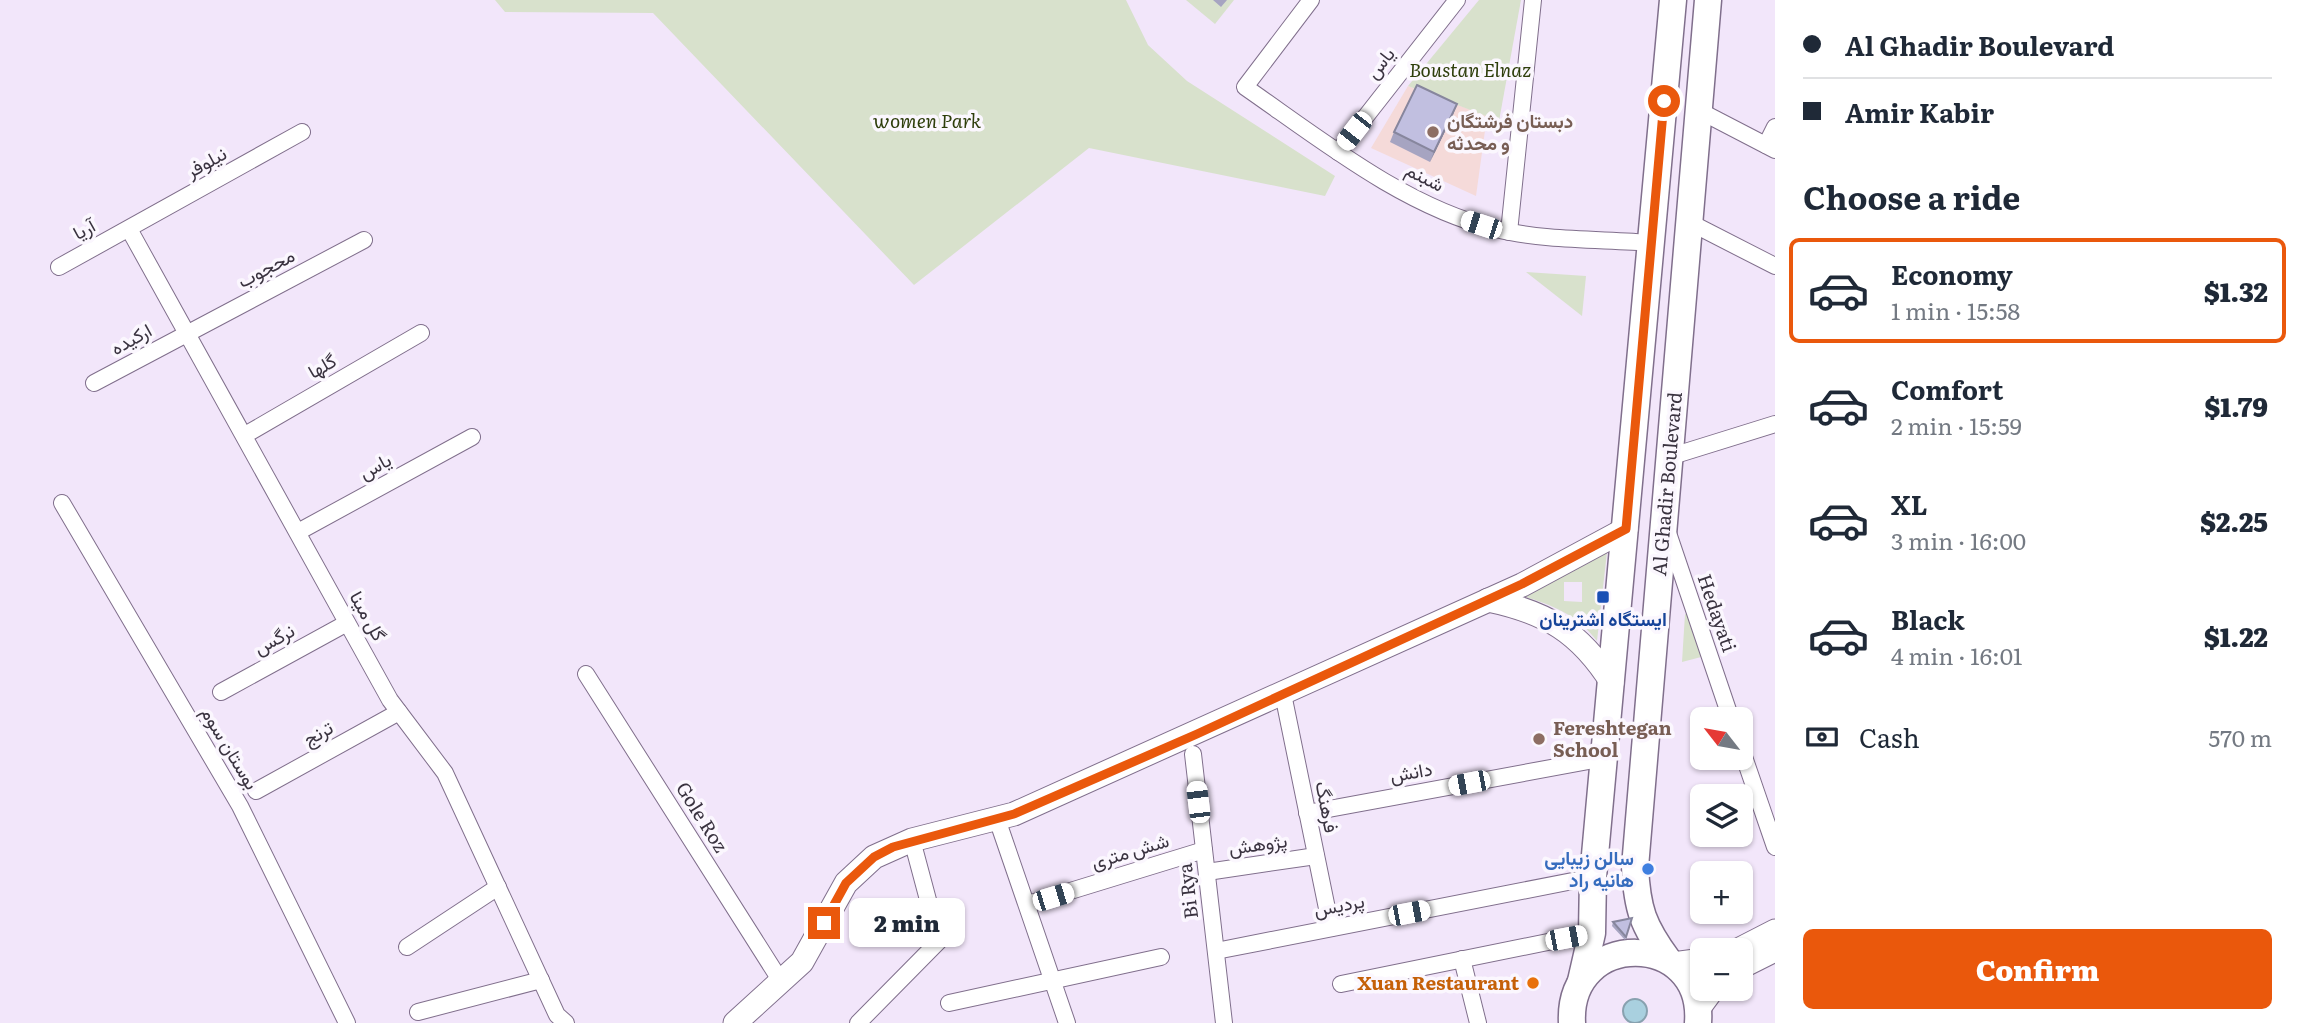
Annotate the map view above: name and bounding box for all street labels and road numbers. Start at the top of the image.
street label: یاس [1358,41,1401,84]
street label: نیلوفر [179,138,231,184]
street label: شبنم [1401,155,1450,198]
street label: آریا [67,210,101,246]
street label: محجوب [232,240,299,294]
street label: ارکیده [105,315,156,361]
street label: گلها [302,346,341,384]
street label: Al Ghadir Boulevard [1644,390,1688,577]
street label: یاس [353,445,396,485]
street label: Hedayati [1692,570,1744,655]
street label: گل مینا [344,585,394,646]
street label: نرگس [248,615,299,661]
street label: بوستان سوم [195,701,267,794]
street label: ترنج [297,712,338,753]
street label: دانش [1388,754,1434,788]
street label: Gole Roz [670,776,736,857]
street label: فرهنگ [1309,779,1347,835]
street label: شش متری [1087,825,1172,875]
street label: پژوهش [1227,825,1289,862]
street label: Bi Rya [1170,861,1204,921]
street label: پردیس [1311,885,1367,924]

